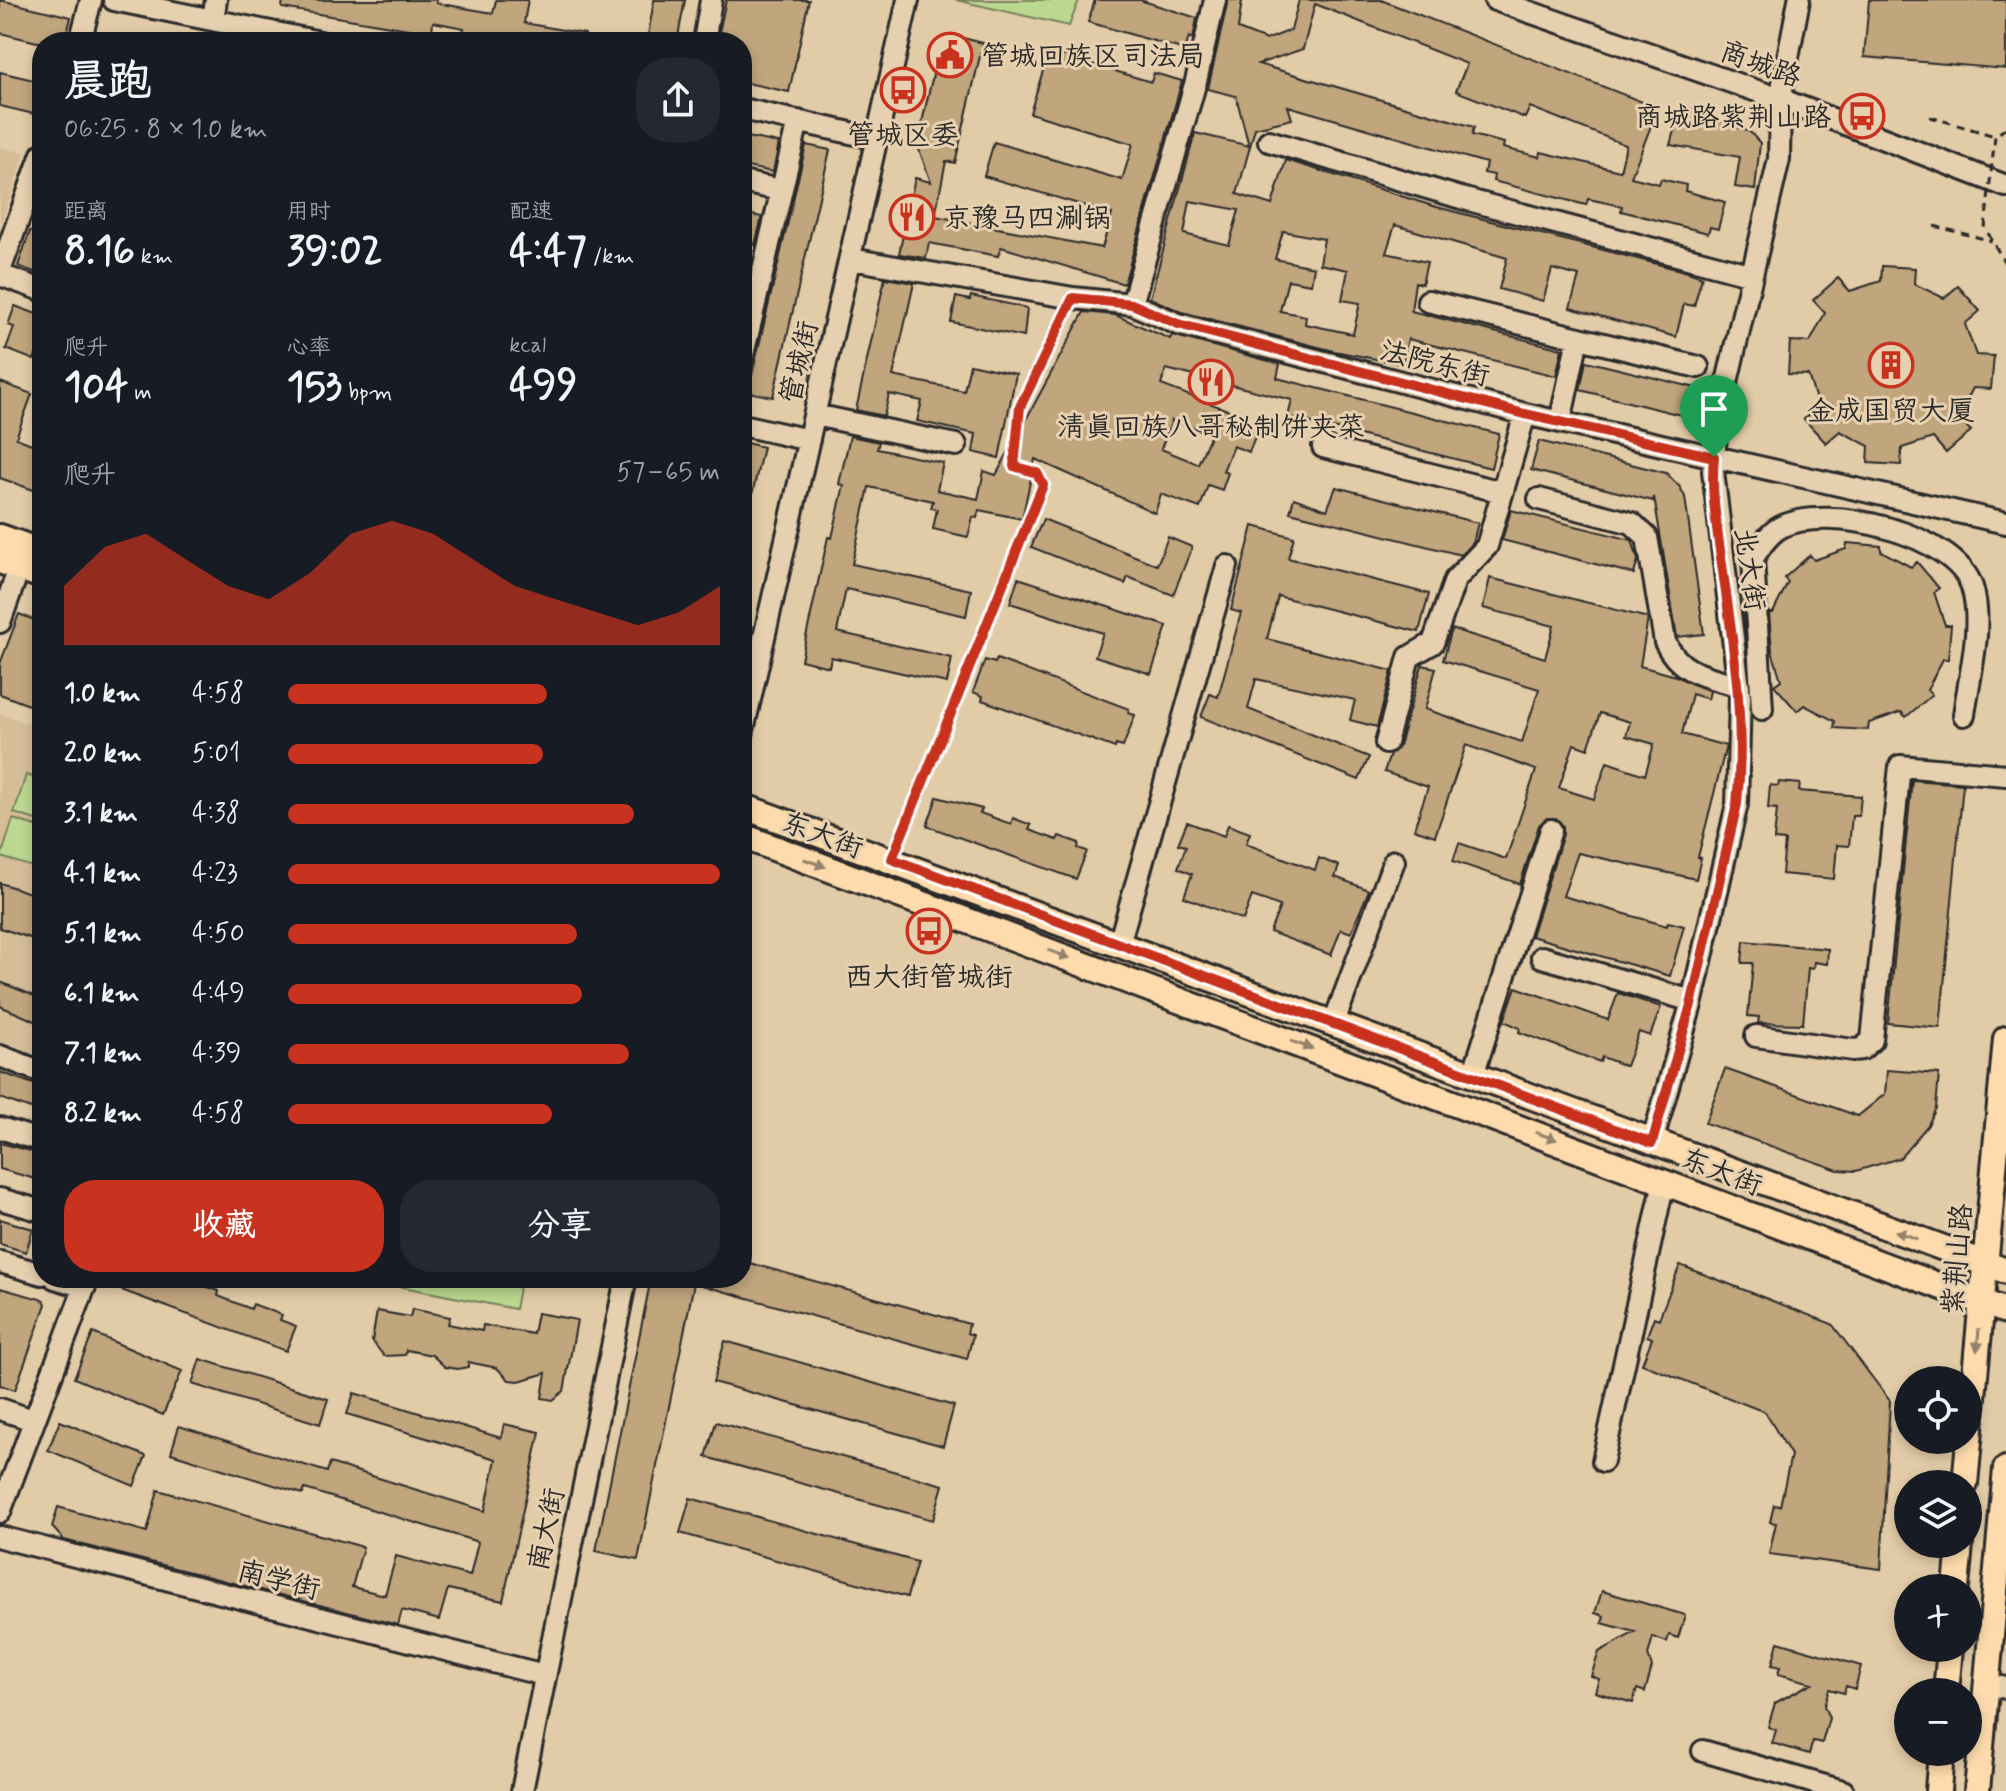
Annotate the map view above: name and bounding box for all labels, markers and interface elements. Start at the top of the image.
public building icon: 管城回族区司法局 [926,31,974,79]
street label: 商城路 [1714,34,1806,97]
place label: 管城回族区司法局 [981,39,1205,76]
text: 晨跑 [64,54,152,112]
button: share [636,58,720,142]
bus stop icon: 管城区委 [879,66,927,114]
bus stop icon: 商城路紫荆山路 [1838,92,1886,140]
place label: 商城路紫荆山路 [1635,100,1831,137]
text: 06:25 · 8 × 1.0 km [64,113,268,147]
place label: 管城区委 [847,118,959,155]
restaurant icon: 京豫马四涮锅 [888,193,936,241]
text: 距离 [64,198,108,226]
text: 用时 [287,198,331,226]
text: 配速 [509,198,553,226]
place label: 京豫马四涮锅 [943,201,1111,238]
text: 8.16 [64,226,135,278]
text: 39:02 [287,226,383,278]
text: 4:47 [509,226,587,278]
text: km [135,243,173,271]
text: /km [587,243,634,271]
street label: 管城街 [773,317,828,408]
text: kcal [509,332,546,360]
street label: 法院东街 [1376,333,1493,396]
text: 爬升 [64,334,108,362]
text: 心率 [287,334,331,362]
building icon: 金成国贸大厦 [1867,341,1915,389]
restaurant icon: 清真回族八哥秘制饼夹菜 [1187,358,1235,406]
text: 499 [509,360,578,412]
text: 104 [64,362,128,414]
text: 153 [287,362,342,414]
pin [1680,375,1748,457]
text: m [128,379,152,407]
text: bpm [342,379,392,407]
icon: arrive [1692,387,1736,431]
place label: 金成国贸大厦 [1807,394,1975,431]
place label: 清真回族八哥秘制饼夹菜 [1057,410,1365,447]
text: 57–65 m [616,456,720,490]
text: 爬升 [64,459,116,493]
street label: 北大街 [1724,525,1773,614]
text: 1.0 km [64,677,141,711]
text: 4:58 [192,677,244,711]
text: 2.0 km [64,737,142,771]
text: 5:01 [192,737,240,771]
text: 3.1 km [64,797,138,831]
text: 4:38 [192,797,240,831]
street label: 东大街 [776,805,868,868]
text: 4.1 km [64,857,141,891]
text: 4:23 [192,857,238,891]
one-way arrow [803,857,827,870]
bus stop icon: 西大街管城街 [905,907,953,955]
text: 5.1 km [64,917,142,951]
text: 4:50 [192,917,245,951]
one-way arrow [1047,948,1071,961]
place label: 西大街管城街 [845,960,1013,997]
text: 6.1 km [64,977,139,1011]
text: 4:49 [192,977,245,1011]
text: 7.1 km [64,1037,142,1071]
text: 4:39 [192,1037,241,1071]
one-way arrow [1290,1039,1314,1052]
text: 8.2 km [64,1097,142,1131]
text: 4:58 [192,1097,244,1131]
one-way arrow [1534,1130,1558,1143]
street label: 东大街 [1675,1141,1767,1206]
button: 收藏 [64,1180,384,1272]
button: 分享 [400,1180,720,1272]
street label: 紫荆山路 [1935,1202,1982,1317]
one-way arrow [1894,1228,1918,1241]
one-way arrow [1972,1328,1985,1353]
map controls [1894,1366,1982,1766]
button: locate [1894,1366,1982,1454]
button: layers [1894,1470,1982,1558]
street label: 南大街 [521,1485,574,1574]
street label: 南学街 [233,1553,324,1610]
button: + [1894,1574,1982,1662]
button: − [1894,1678,1982,1766]

